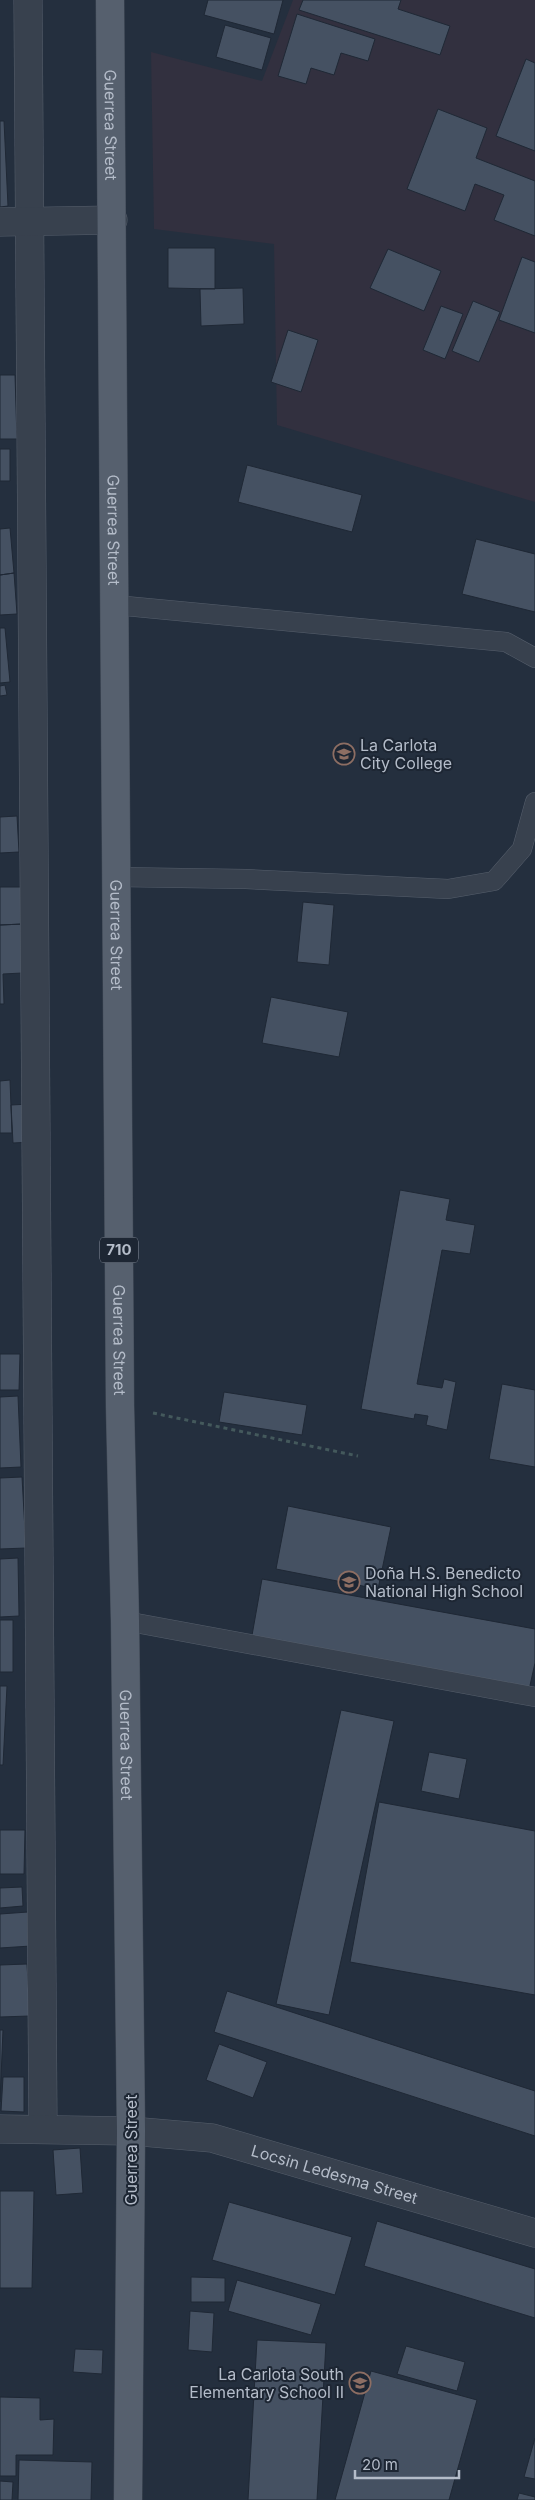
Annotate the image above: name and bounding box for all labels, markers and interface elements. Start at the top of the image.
street label: Guerrea Street [100,69,121,181]
street label: Guerrea Street [103,474,124,586]
place label: La Carlota City College [360,735,452,773]
school or university icon: La Carlota City College [332,742,356,766]
street label: Guerrea Street [106,879,127,990]
road number: 710 [100,1238,138,1262]
street label: Guerrea Street [109,1284,130,1395]
place label: Doña H.S. Benedicto National High School [365,1563,523,1601]
school or university icon: Doña H.S. Benedicto National High School [337,1570,361,1594]
street label: Guerrea Street [116,1689,137,1800]
street label: Guerrea Street [121,2095,141,2205]
street label: Locsin Ledesma Street [249,2140,420,2208]
place label: La Carlota South Elementary School II [189,2364,344,2402]
school or university icon: La Carlota South Elementary School II [348,2371,372,2395]
scale bar [355,2448,459,2480]
text: 20 m [362,2455,398,2474]

